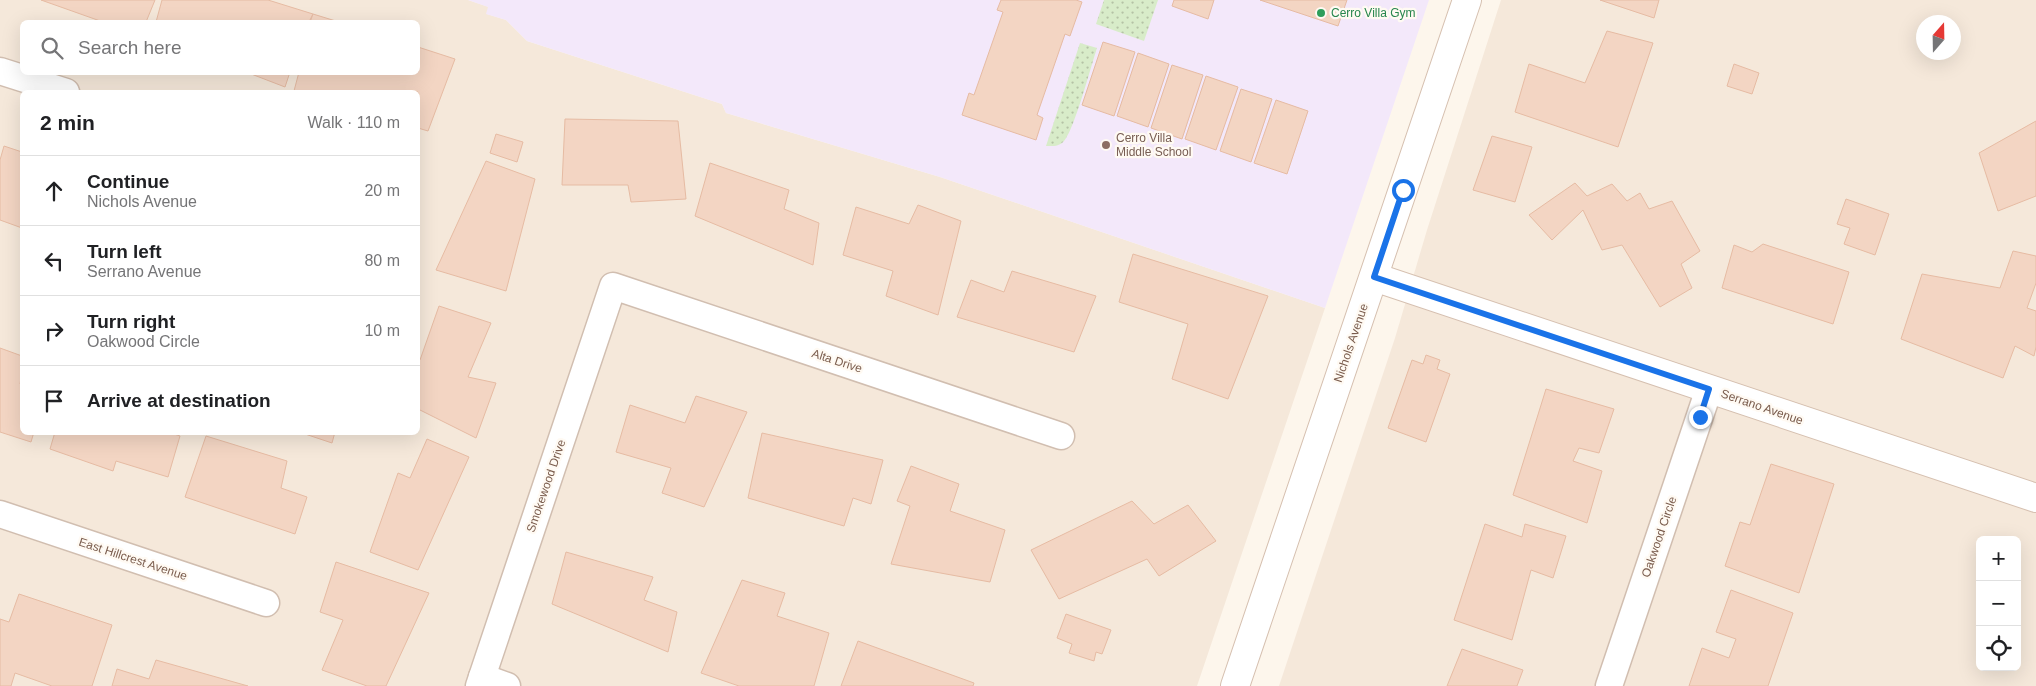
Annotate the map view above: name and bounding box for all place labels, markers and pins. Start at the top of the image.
place label: Cerro Villa Gym [1331,6,1415,20]
marker: Cerro Villa Gym [1315,7,1327,19]
place label: Cerro Villa Middle School [1116,131,1191,159]
marker: Cerro Villa Middle School [1100,139,1112,151]

